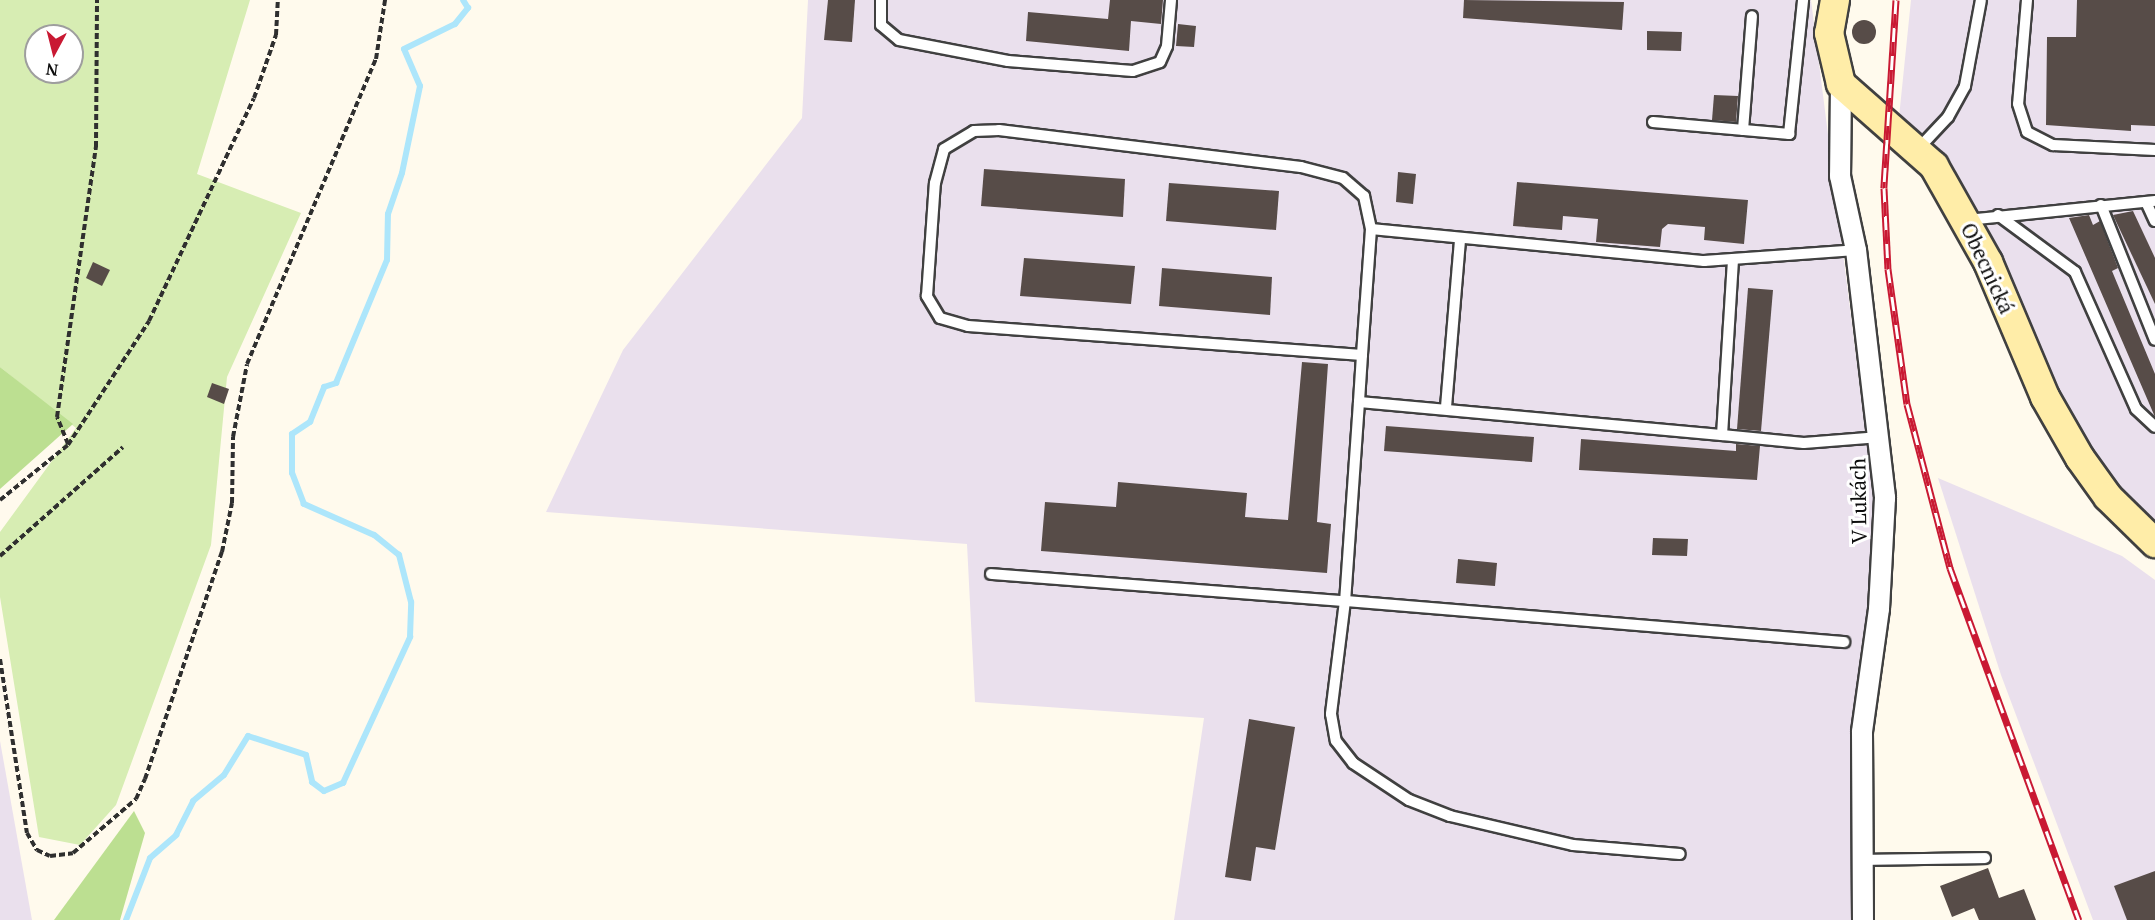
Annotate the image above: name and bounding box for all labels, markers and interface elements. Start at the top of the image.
north arrow [24,24,84,84]
text: N [45,58,59,82]
street label: Obecnická [1956,219,2020,317]
street label: V Lukách [1845,457,1871,545]

